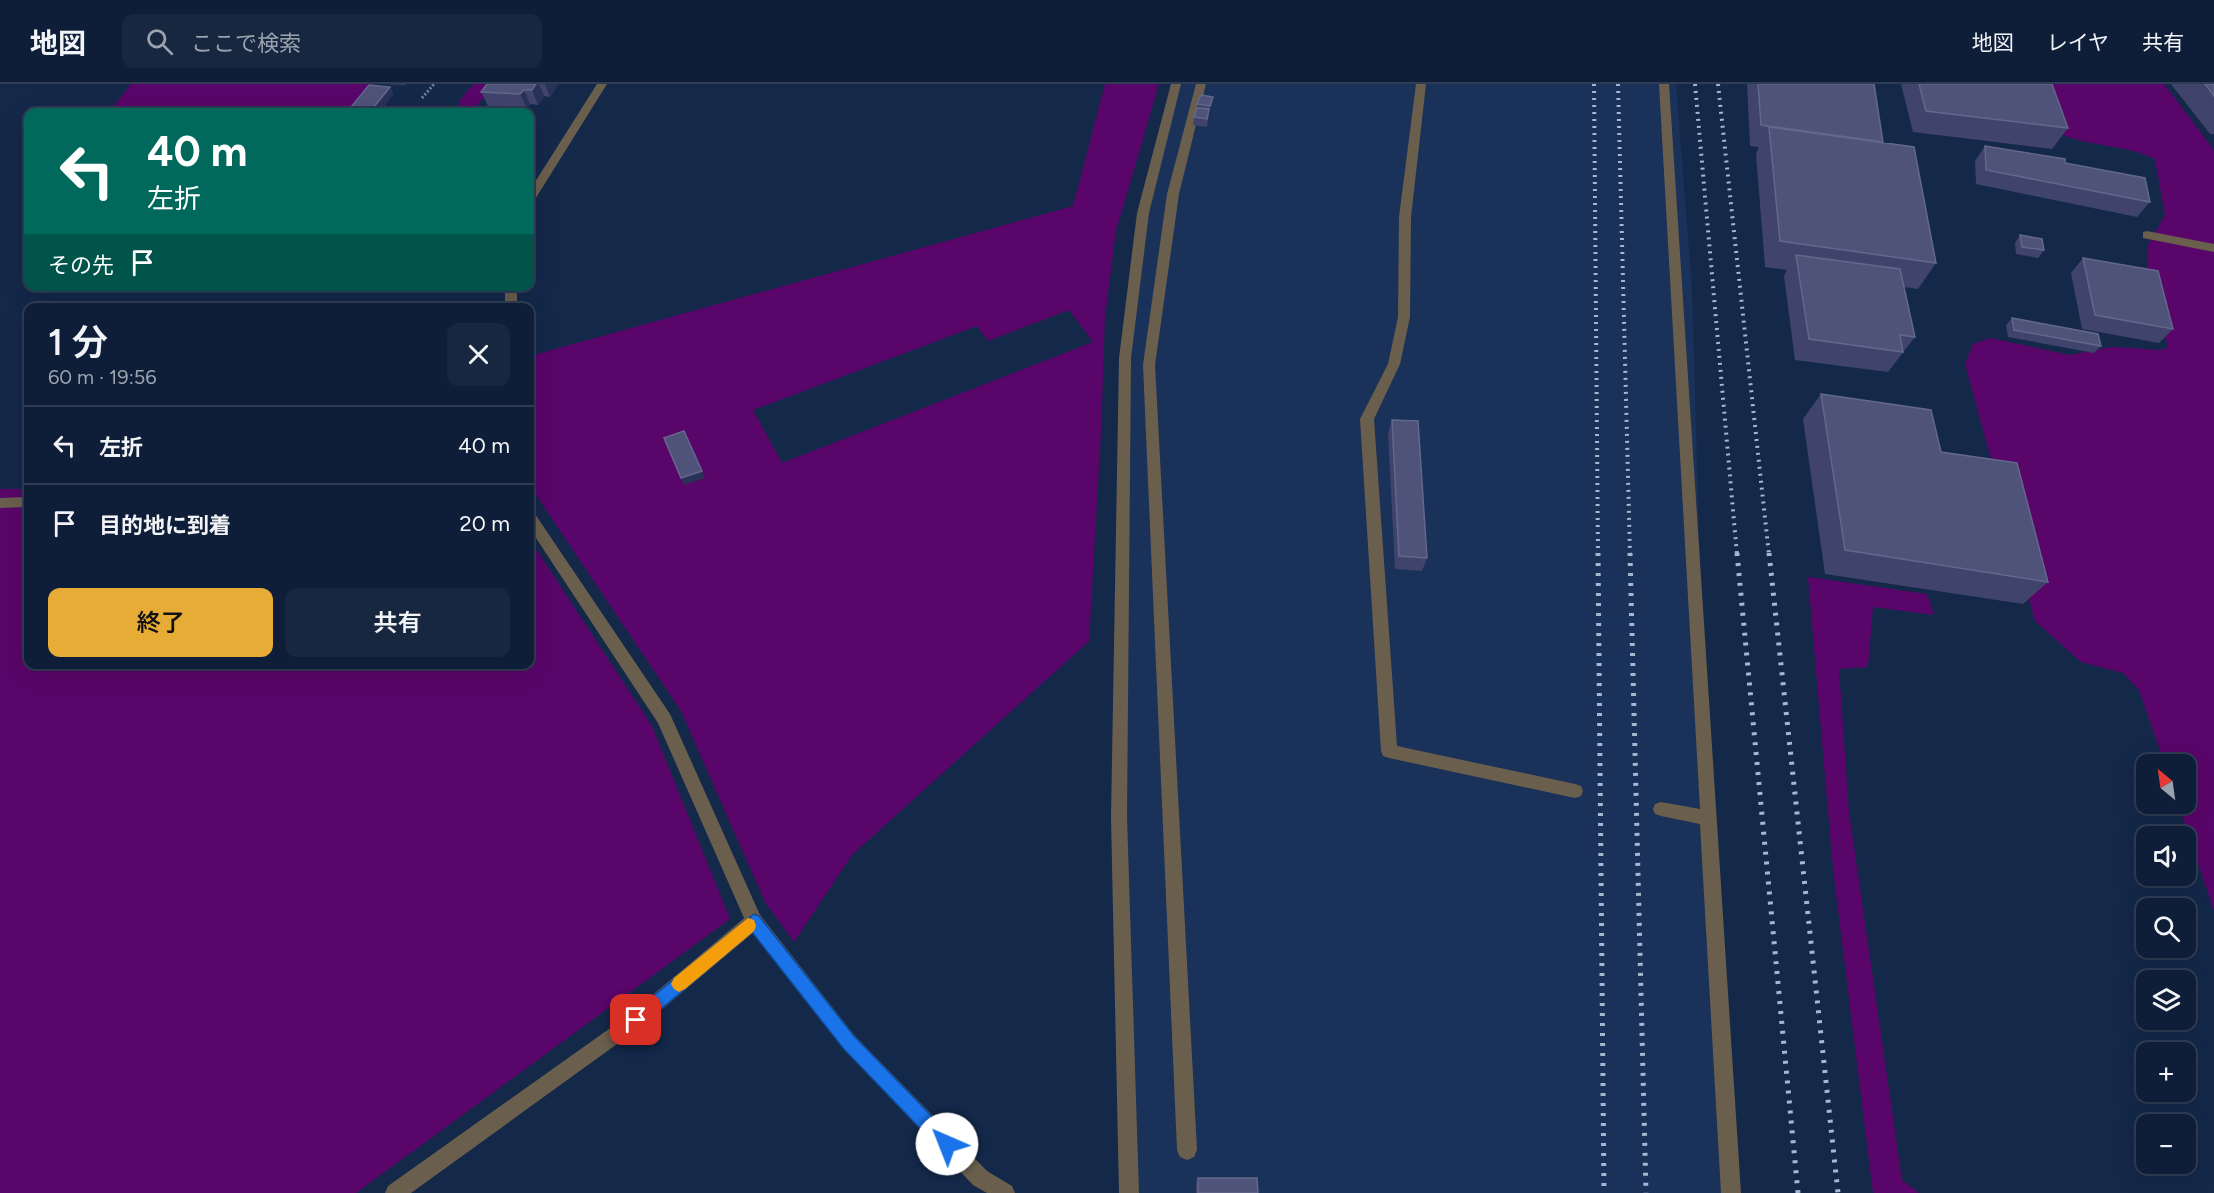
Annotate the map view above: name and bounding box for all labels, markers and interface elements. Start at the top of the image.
search box [122,14,542,68]
icon: search [143,25,176,58]
text: 地図 [30,26,86,60]
text: ここで検索 [191,30,301,57]
text: 地図 [1972,30,2014,55]
text: レイヤ [2047,30,2109,55]
text: 共有 [2142,30,2184,55]
text: 40 m [147,126,247,177]
icon: left [48,132,126,210]
text: 左折 [147,182,201,215]
icon: arrive [126,246,159,279]
text: その先 [48,252,114,279]
text: 1 分 [48,321,108,364]
button: close [447,323,510,386]
text: 60 m · 19:56 [48,365,157,389]
icon: left [48,429,81,462]
text: 40 m [458,432,510,459]
text: 左折 [99,434,143,461]
icon: arrive [48,507,81,540]
text: 20 m [459,510,510,537]
text: 目的地に到着 [99,512,231,539]
button: 終了 [48,588,273,657]
button: 共有 [285,588,510,657]
north arrow [2136,754,2196,814]
map controls [2136,754,2196,1174]
button: sound [2136,826,2196,886]
button: search [2136,898,2196,958]
button: layers [2136,970,2196,1030]
pin [610,994,661,1045]
icon: arrive [619,1003,652,1036]
button: + [2136,1042,2196,1102]
position arrow [915,1112,979,1176]
button: − [2136,1114,2196,1174]

